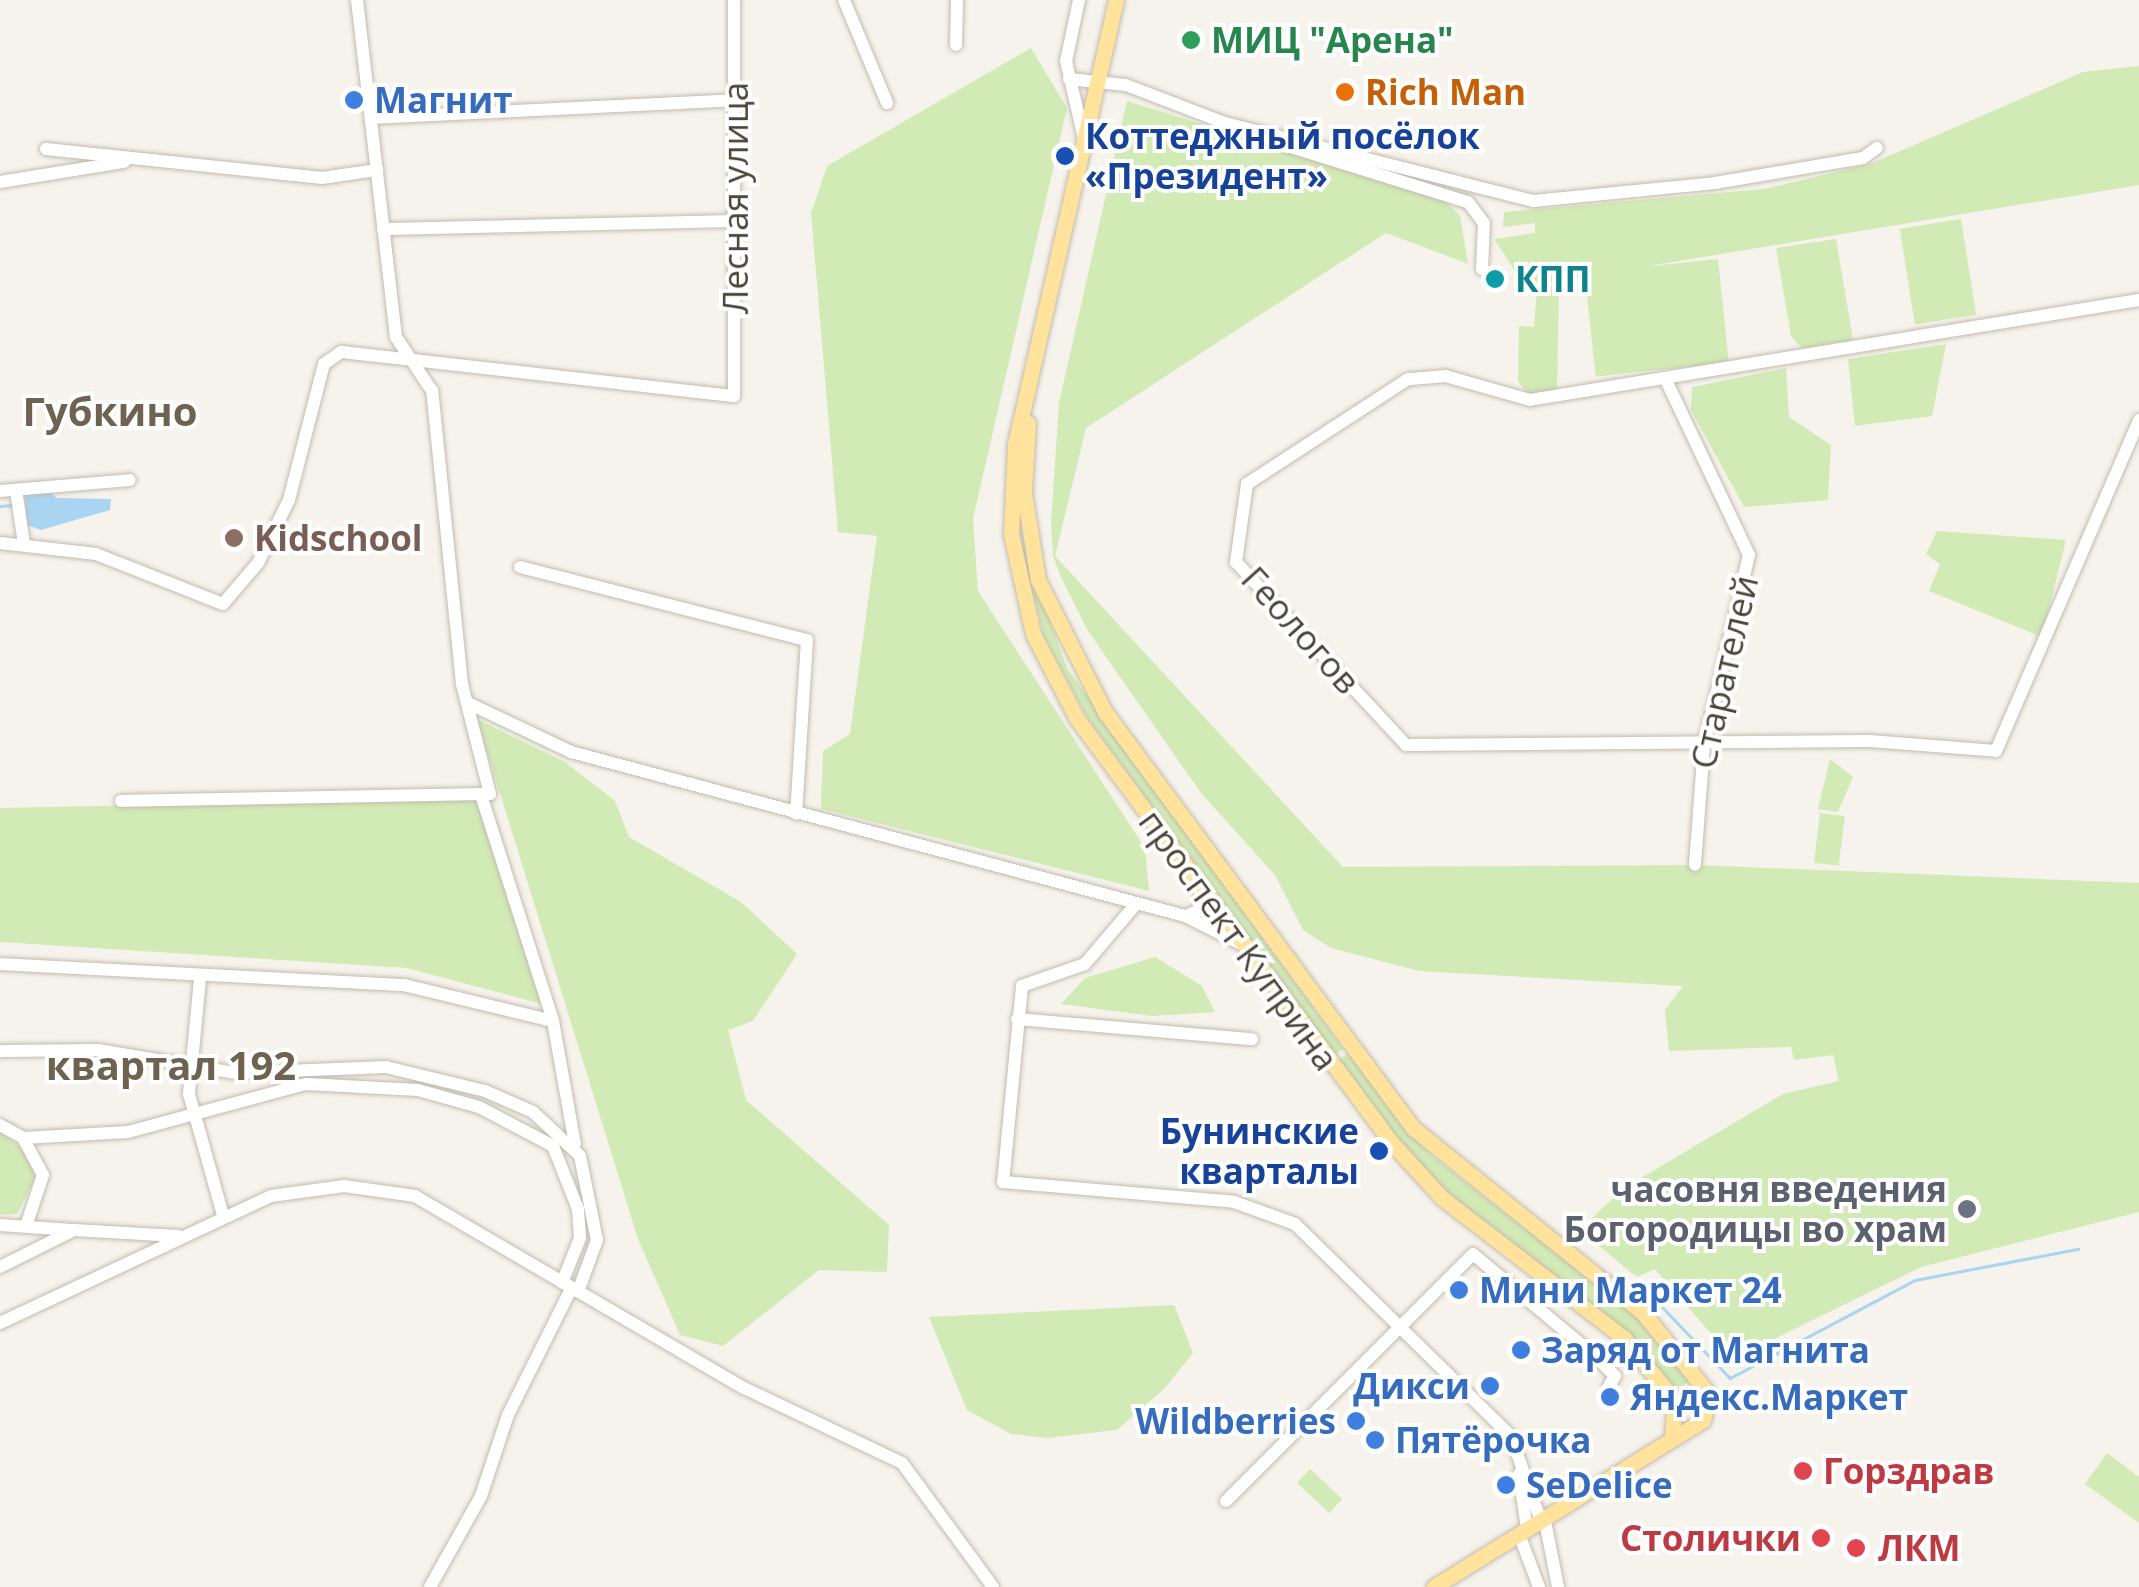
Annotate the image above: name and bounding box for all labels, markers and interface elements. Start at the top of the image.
place label: МИЦ "Арена" [1211,19,1454,61]
marker: МИЦ "Арена" [1180,29,1202,51]
place label: Rich Man [1365,71,1526,113]
place label: Магнит [374,79,513,121]
marker: Rich Man [1334,81,1356,103]
street label: Лесная улица [714,82,756,314]
marker: Магнит [343,89,365,111]
place label: Коттеджный посёлок «Президент» [1085,115,1480,197]
marker: Коттеджный посёлок «Президент» [1054,145,1076,167]
place label: КПП [1515,258,1591,300]
marker: КПП [1484,268,1506,290]
district label: Губкино [23,387,197,435]
place label: Kidschool [254,517,422,559]
marker: Kidschool [223,527,245,549]
street label: Геологов [1233,558,1369,702]
street label: Старателей [1681,571,1767,773]
street label: проспект Куприна [1130,802,1348,1078]
district label: квартал 192 [46,1041,296,1089]
place label: Бунинские кварталы [1160,1110,1359,1192]
marker: Бунинские кварталы [1368,1140,1390,1162]
place label: часовня введения Богородицы во храм [1564,1168,1947,1250]
marker: часовня введения Богородицы во храм [1956,1198,1978,1220]
place label: Мини Маркет 24 [1479,1269,1782,1311]
marker: Мини Маркет 24 [1448,1279,1470,1301]
place label: Заряд от Магнита [1541,1329,1870,1371]
marker: Заряд от Магнита [1510,1339,1532,1361]
place label: Дикси [1353,1365,1470,1407]
marker: Дикси [1479,1375,1501,1397]
place label: Яндекс.Маркет [1630,1376,1908,1418]
marker: Яндекс.Маркет [1599,1386,1621,1408]
place label: Wildberries [1135,1400,1336,1442]
marker: Wildberries [1345,1410,1367,1432]
place label: Пятёрочка [1395,1419,1591,1461]
marker: Пятёрочка [1364,1429,1386,1451]
place label: Горздрав [1823,1450,1994,1492]
marker: Горздрав [1792,1460,1814,1482]
place label: SeDelice [1526,1464,1673,1506]
marker: SeDelice [1495,1474,1517,1496]
place label: Столички [1620,1517,1801,1559]
marker: Столички [1810,1527,1832,1549]
place label: ЛКМ [1878,1527,1961,1569]
marker: ЛКМ [1843,1535,1869,1561]

